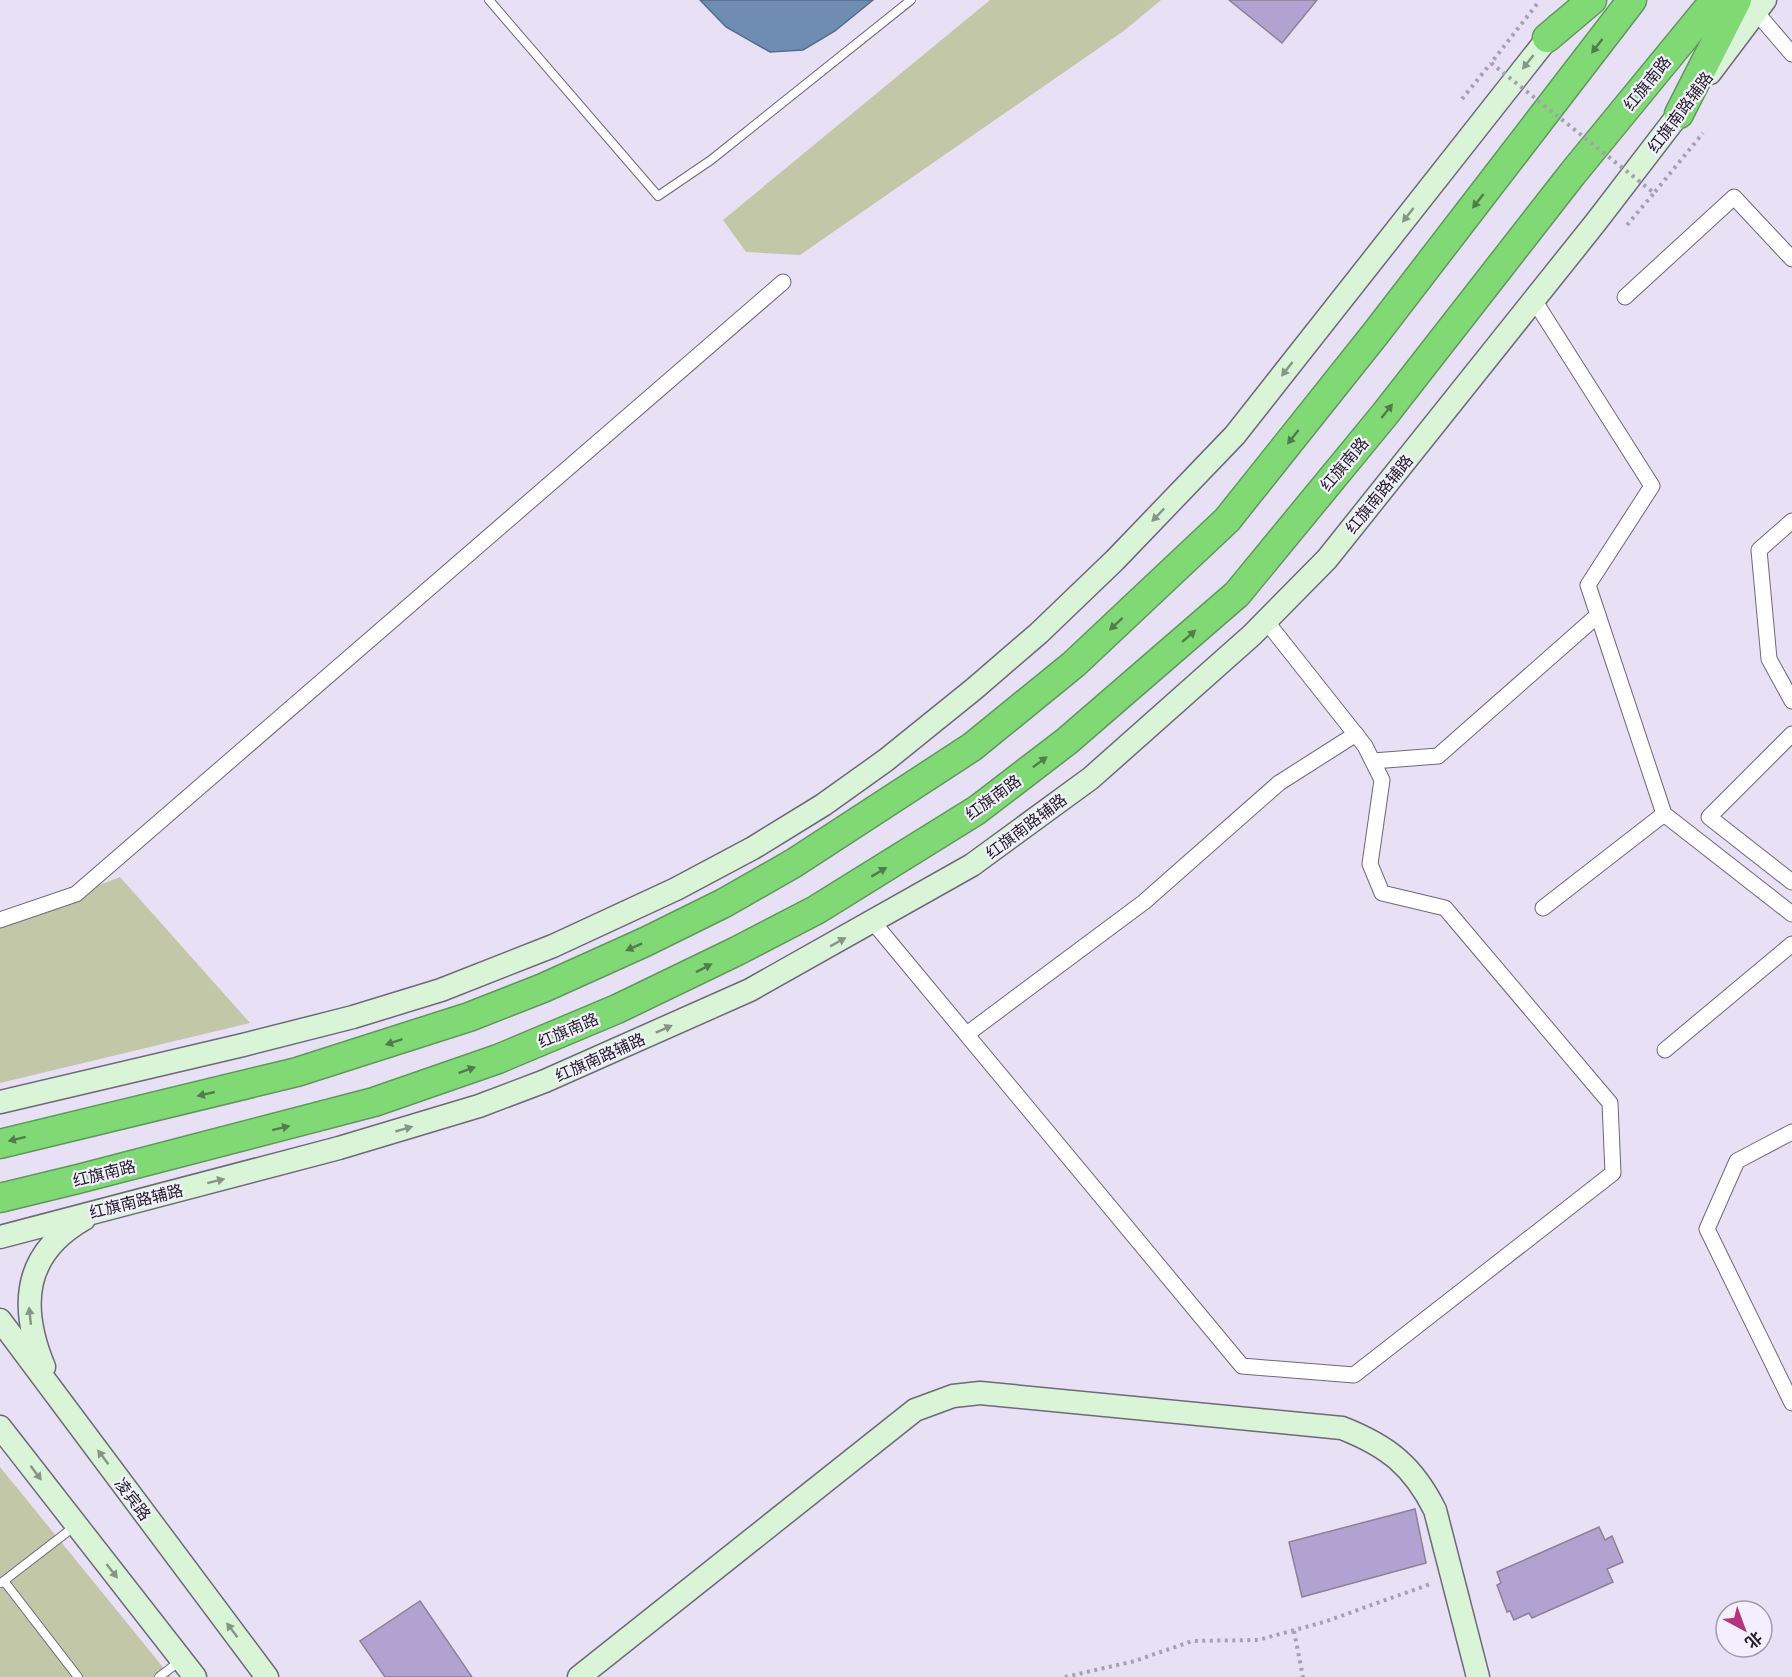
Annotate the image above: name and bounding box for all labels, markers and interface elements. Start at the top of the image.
one-way arrow [1591,39,1603,54]
street label: 红旗南路 [1620,52,1675,114]
one-way arrow [1523,55,1535,70]
street label: 红旗南路辅路 [1644,68,1717,156]
one-way arrow [1471,193,1484,209]
one-way arrow [1402,208,1414,223]
one-way arrow [1282,361,1294,376]
one-way arrow [1381,404,1393,419]
one-way arrow [1288,430,1300,445]
street label: 红旗南路 [1317,434,1372,495]
street label: 红旗南路辅路 [1342,451,1417,538]
one-way arrow [1152,508,1166,522]
one-way arrow [1109,617,1124,631]
one-way arrow [1181,629,1197,642]
one-way arrow [1033,756,1048,768]
street label: 红旗南路 [962,771,1025,824]
street label: 红旗南路辅路 [982,790,1070,863]
one-way arrow [871,867,888,877]
one-way arrow [830,937,847,947]
one-way arrow [625,943,642,952]
one-way arrow [696,963,713,973]
street label: 红旗南路 [535,1009,601,1052]
one-way arrow [655,1024,673,1034]
street label: 红旗南路辅路 [552,1029,648,1086]
one-way arrow [385,1038,403,1047]
one-way arrow [458,1065,476,1075]
one-way arrow [197,1089,215,1099]
one-way arrow [272,1122,290,1132]
one-way arrow [395,1124,413,1133]
one-way arrow [7,1135,26,1145]
street label: 红旗南路 [71,1157,137,1190]
one-way arrow [206,1175,225,1185]
street label: 红旗南路辅路 [87,1181,185,1222]
one-way arrow [25,1307,35,1326]
one-way arrow [97,1450,109,1465]
one-way arrow [29,1465,42,1481]
street label: 凌宾路 [111,1474,155,1524]
one-way arrow [105,1563,118,1579]
north arrow [1714,1599,1774,1659]
one-way arrow [226,1623,238,1639]
text: 北 [1741,1628,1766,1652]

